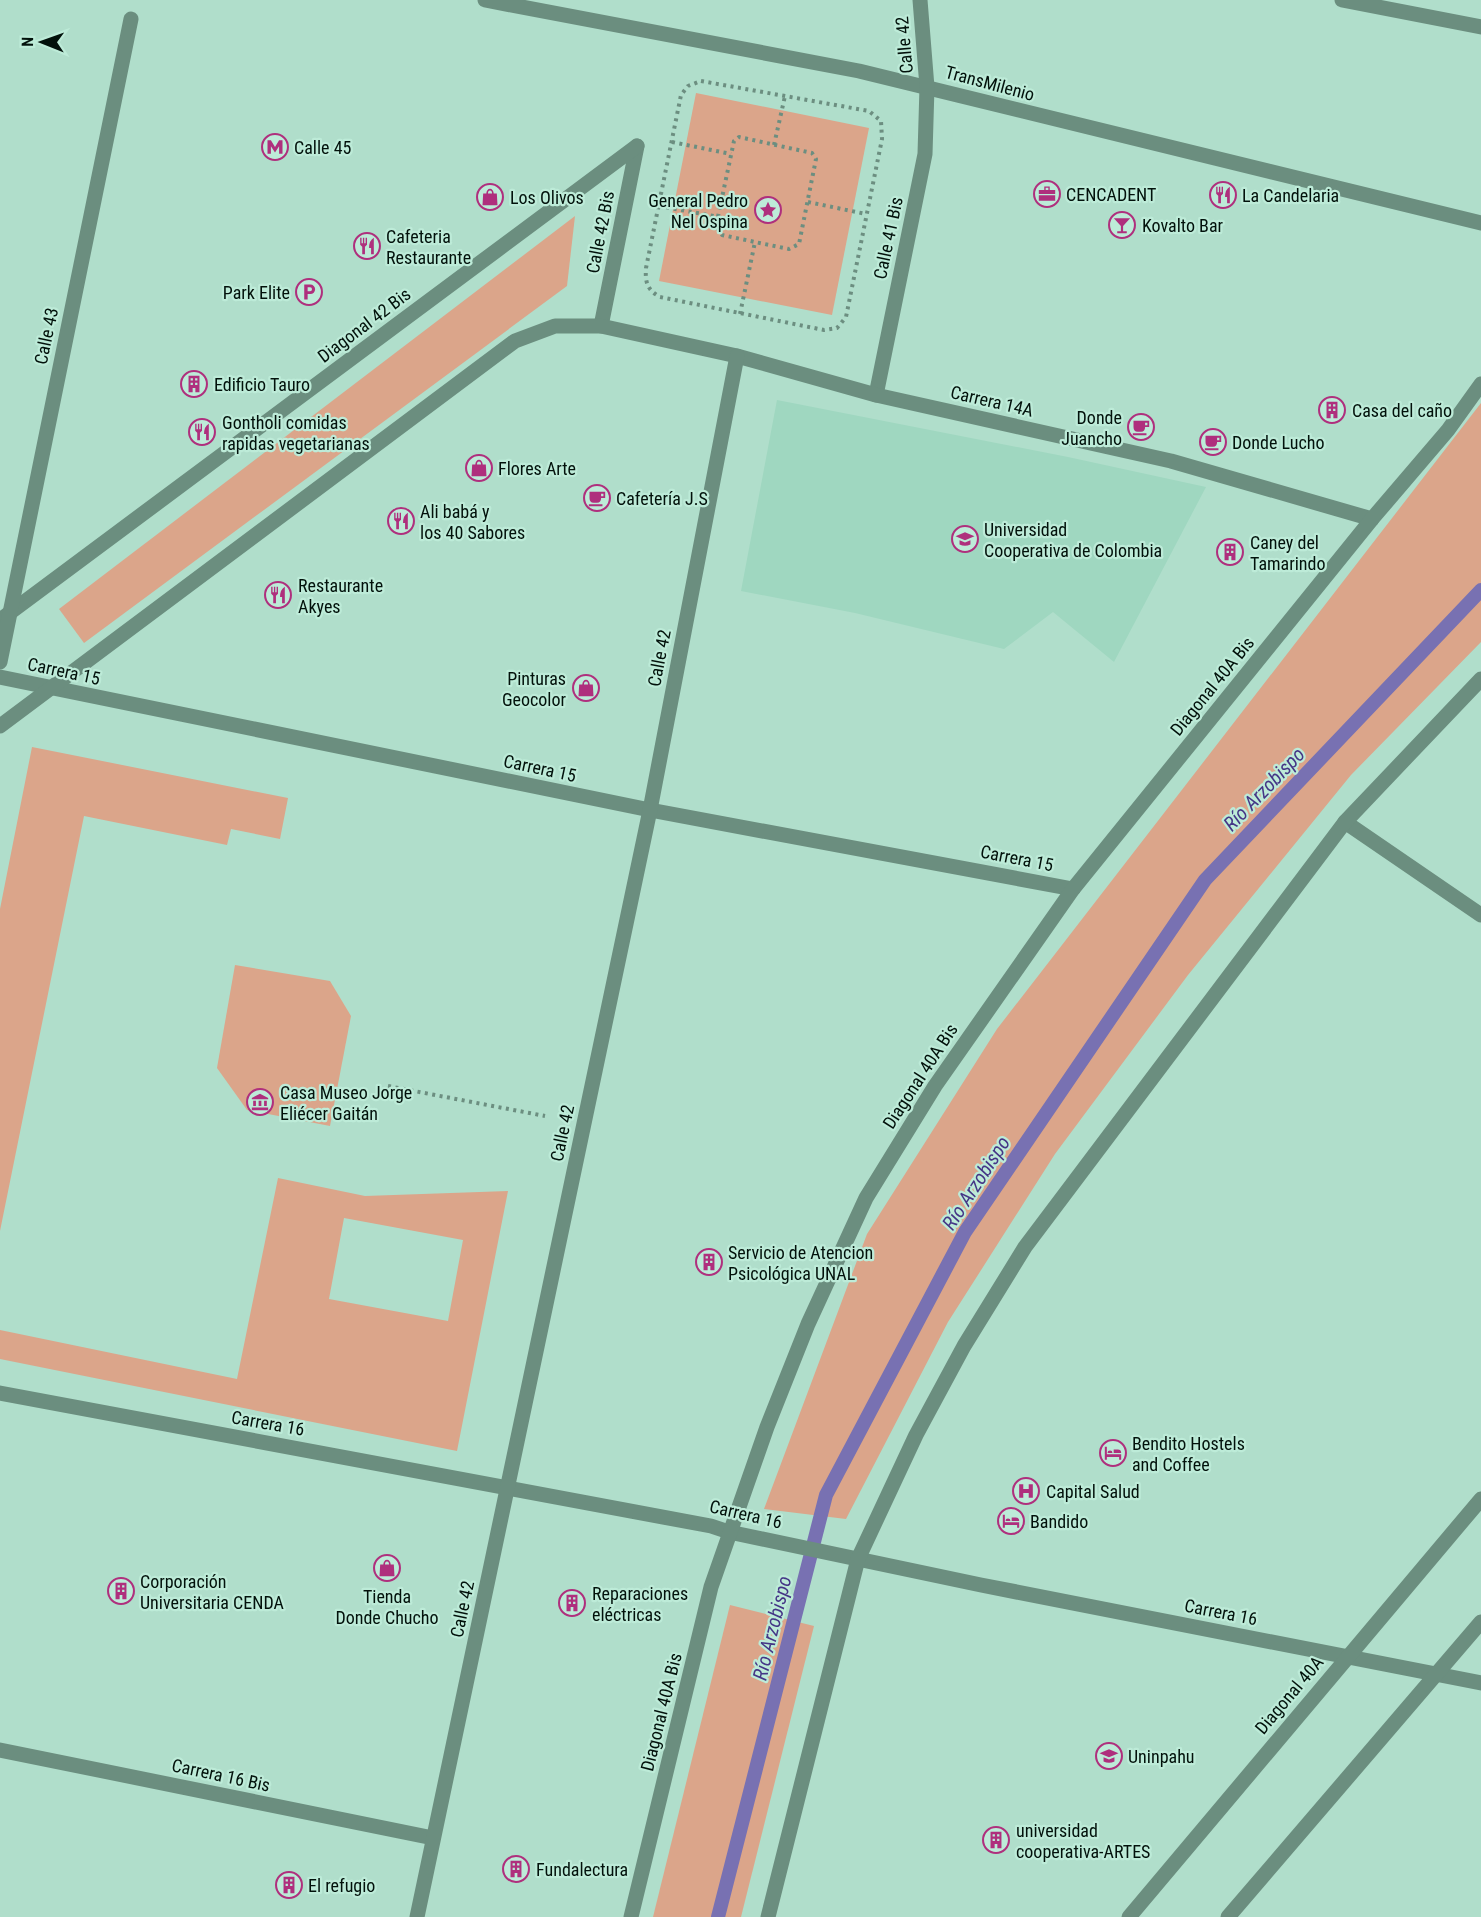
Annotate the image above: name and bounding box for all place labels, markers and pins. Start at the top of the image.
metro station icon: Calle 45 [260,132,290,162]
place label: Calle 45 [294,137,352,158]
office icon: CENCADENT [1032,179,1062,209]
restaurant icon: La Candelaria [1208,180,1238,210]
shop icon: Los Olivos [475,182,505,212]
place label: CENCADENT [1066,184,1156,205]
place label: La Candelaria [1242,185,1339,206]
place label: Los Olivos [510,187,584,208]
place label: General Pedro Nel Ospina [648,190,748,232]
place icon: General Pedro Nel Ospina [753,195,783,225]
bar icon: Kovalto Bar [1107,210,1137,240]
place label: Kovalto Bar [1142,215,1224,236]
place label: Cafeteria Restaurante [386,226,471,268]
restaurant icon: Cafeteria Restaurante [352,231,382,261]
parking icon: Park Elite [294,277,324,307]
place label: Park Elite [223,282,290,303]
building icon: Edificio Tauro [179,369,209,399]
place label: Edificio Tauro [214,374,310,395]
building icon: Casa del caño [1317,395,1347,425]
place label: Casa del caño [1352,400,1452,421]
place label: Donde Juancho [1061,407,1122,449]
place label: Gontholi comidas rapidas vegetarianas [222,412,370,454]
cafe icon: Donde Juancho [1126,412,1156,442]
restaurant icon: Gontholi comidas rapidas vegetarianas [187,417,217,447]
cafe icon: Donde Lucho [1198,427,1228,457]
place label: Donde Lucho [1232,432,1324,453]
shop icon: Flores Arte [464,453,494,483]
place label: Flores Arte [498,458,576,479]
cafe icon: Cafetería J.S [582,483,612,513]
place label: Cafetería J.S [616,488,708,509]
place label: Ali babá y los 40 Sabores [420,501,525,543]
restaurant icon: Ali babá y los 40 Sabores [386,506,416,536]
place label: Universidad Cooperativa de Colombia [984,519,1162,561]
school or university icon: Universidad Cooperativa de Colombia [950,524,980,554]
place label: Caney del Tamarindo [1250,532,1325,574]
building icon: Caney del Tamarindo [1215,537,1245,567]
place label: Restaurante Akyes [298,575,383,617]
restaurant icon: Restaurante Akyes [263,580,293,610]
place label: Pinturas Geocolor [502,668,567,710]
shop icon: Pinturas Geocolor [571,673,601,703]
place label: Casa Museo Jorge Eliécer Gaitán [280,1082,412,1124]
museum icon: Casa Museo Jorge Eliécer Gaitán [245,1087,275,1117]
place label: Servicio de Atencion Psicológica UNAL [728,1242,873,1284]
building icon: Servicio de Atencion Psicológica UNAL [694,1247,724,1277]
place label: Bendito Hostels and Coffee [1132,1433,1245,1475]
hotel icon: Bendito Hostels and Coffee [1098,1438,1128,1468]
hospital icon: Capital Salud [1011,1476,1041,1506]
place label: Capital Salud [1046,1481,1140,1502]
hotel icon: Bandido [996,1506,1026,1536]
place label: Bandido [1030,1511,1088,1532]
shop icon: Tienda Donde Chucho [372,1553,402,1583]
place label: Corporación Universitaria CENDA [140,1571,285,1613]
building icon: Corporación Universitaria CENDA [106,1576,136,1606]
place label: Reparaciones eléctricas [592,1583,688,1625]
place label: Tienda Donde Chucho [335,1586,439,1628]
building icon: Reparaciones eléctricas [557,1588,587,1618]
school or university icon: Uninpahu [1094,1741,1124,1771]
place label: Uninpahu [1128,1746,1195,1767]
place label: universidad cooperativa-ARTES [1016,1820,1150,1862]
building icon: universidad cooperativa-ARTES [981,1825,1011,1855]
building icon: Fundalectura [501,1854,531,1884]
place label: Fundalectura [536,1859,628,1880]
building icon: El refugio [274,1870,304,1900]
place label: El refugio [308,1875,375,1896]

